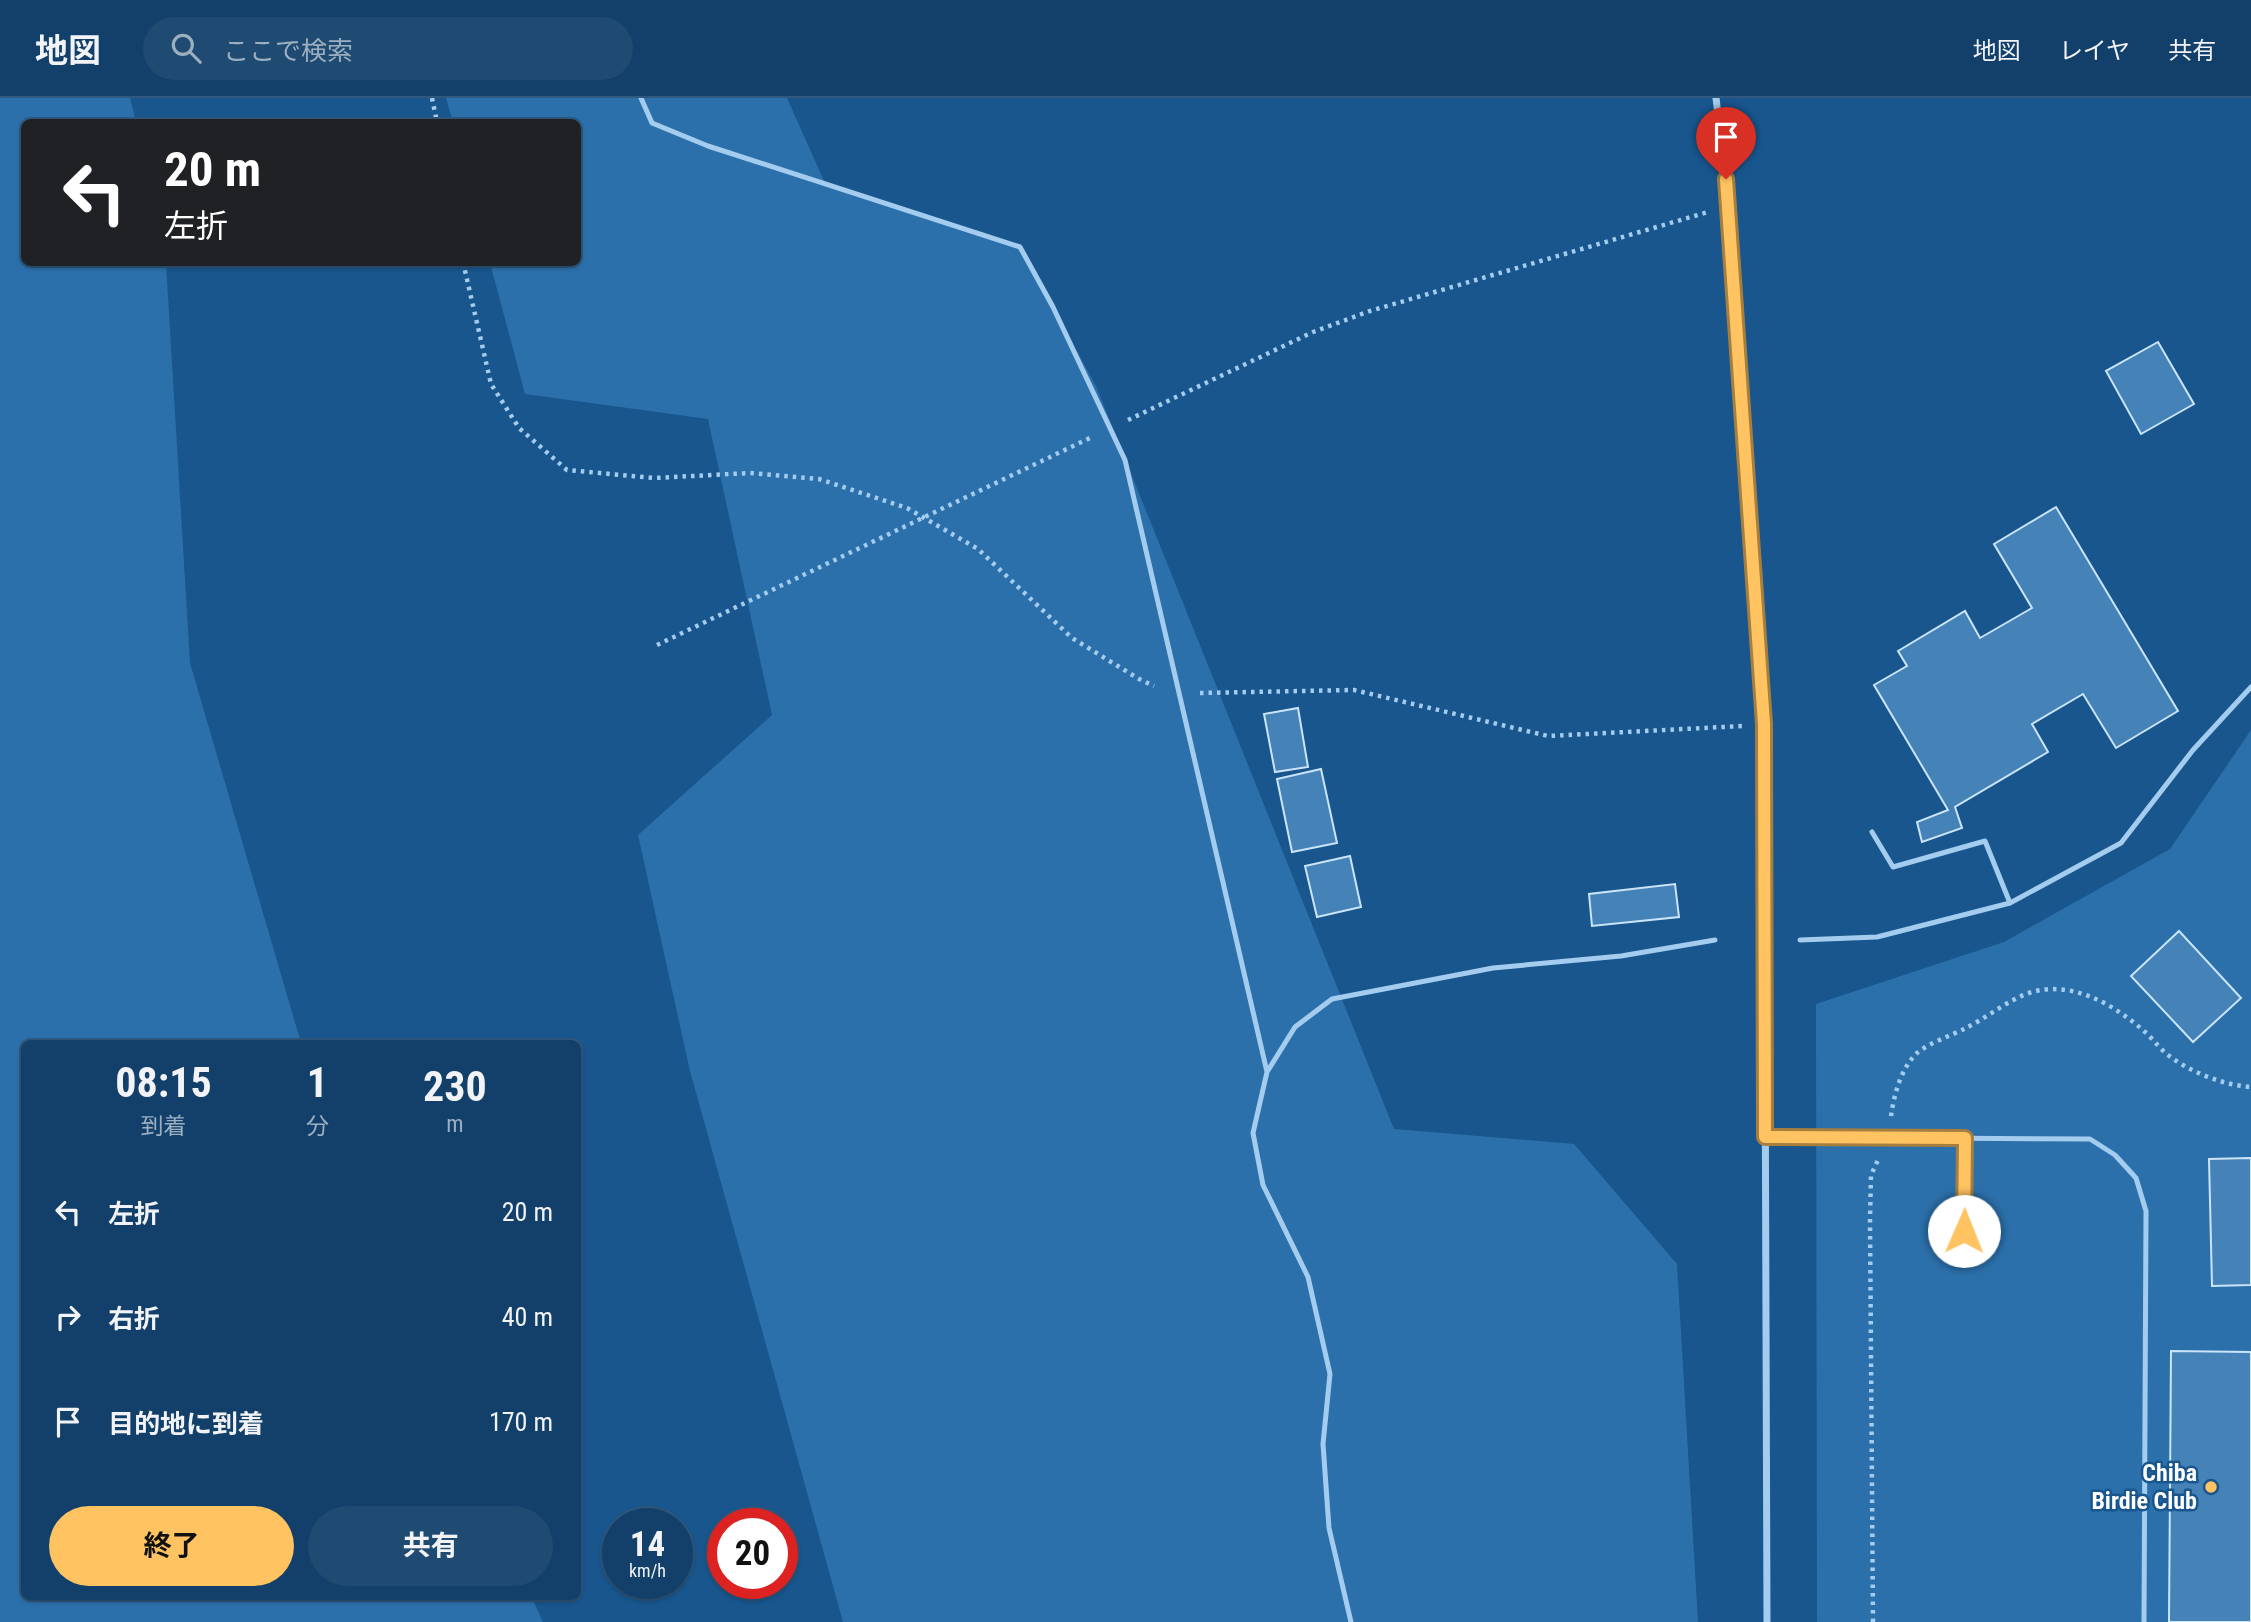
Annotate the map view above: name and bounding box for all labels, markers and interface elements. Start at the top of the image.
search box [143,17,633,80]
icon: search [167,29,205,67]
text: 地図 [35,31,101,70]
text: ここで検索 [223,36,353,66]
text: 地図 [1973,37,2021,65]
text: レイヤ [2059,37,2130,65]
text: 共有 [2168,37,2216,65]
pin [1696,107,1756,179]
icon: arrive [1707,118,1745,156]
text: 20 m [164,141,261,198]
icon: left [49,147,140,238]
text: 左折 [164,207,228,245]
text: 08:15 [115,1058,212,1107]
text: 1 [307,1058,328,1107]
text: 230 [423,1062,487,1111]
text: m [446,1111,464,1138]
text: 到着 [140,1113,186,1140]
text: 分 [306,1113,329,1140]
icon: left [49,1193,87,1231]
position arrow [1927,1194,2001,1268]
text: 20 m [502,1197,553,1227]
text: 左折 [108,1199,160,1229]
icon: right [49,1298,87,1336]
text: 40 m [502,1302,553,1332]
text: 右折 [108,1304,160,1334]
icon: arrive [49,1403,87,1441]
text: 170 m [489,1407,553,1437]
text: 目的地に到着 [108,1409,264,1439]
place label: Chiba Birdie Club [2091,1459,2197,1515]
marker: Chiba Birdie Club [2203,1479,2219,1495]
button: 終了 [49,1506,294,1586]
button: 共有 [308,1506,553,1586]
speed limit sign: 20 [707,1508,798,1599]
text: 14 [630,1524,665,1565]
text: km/h [629,1560,666,1581]

